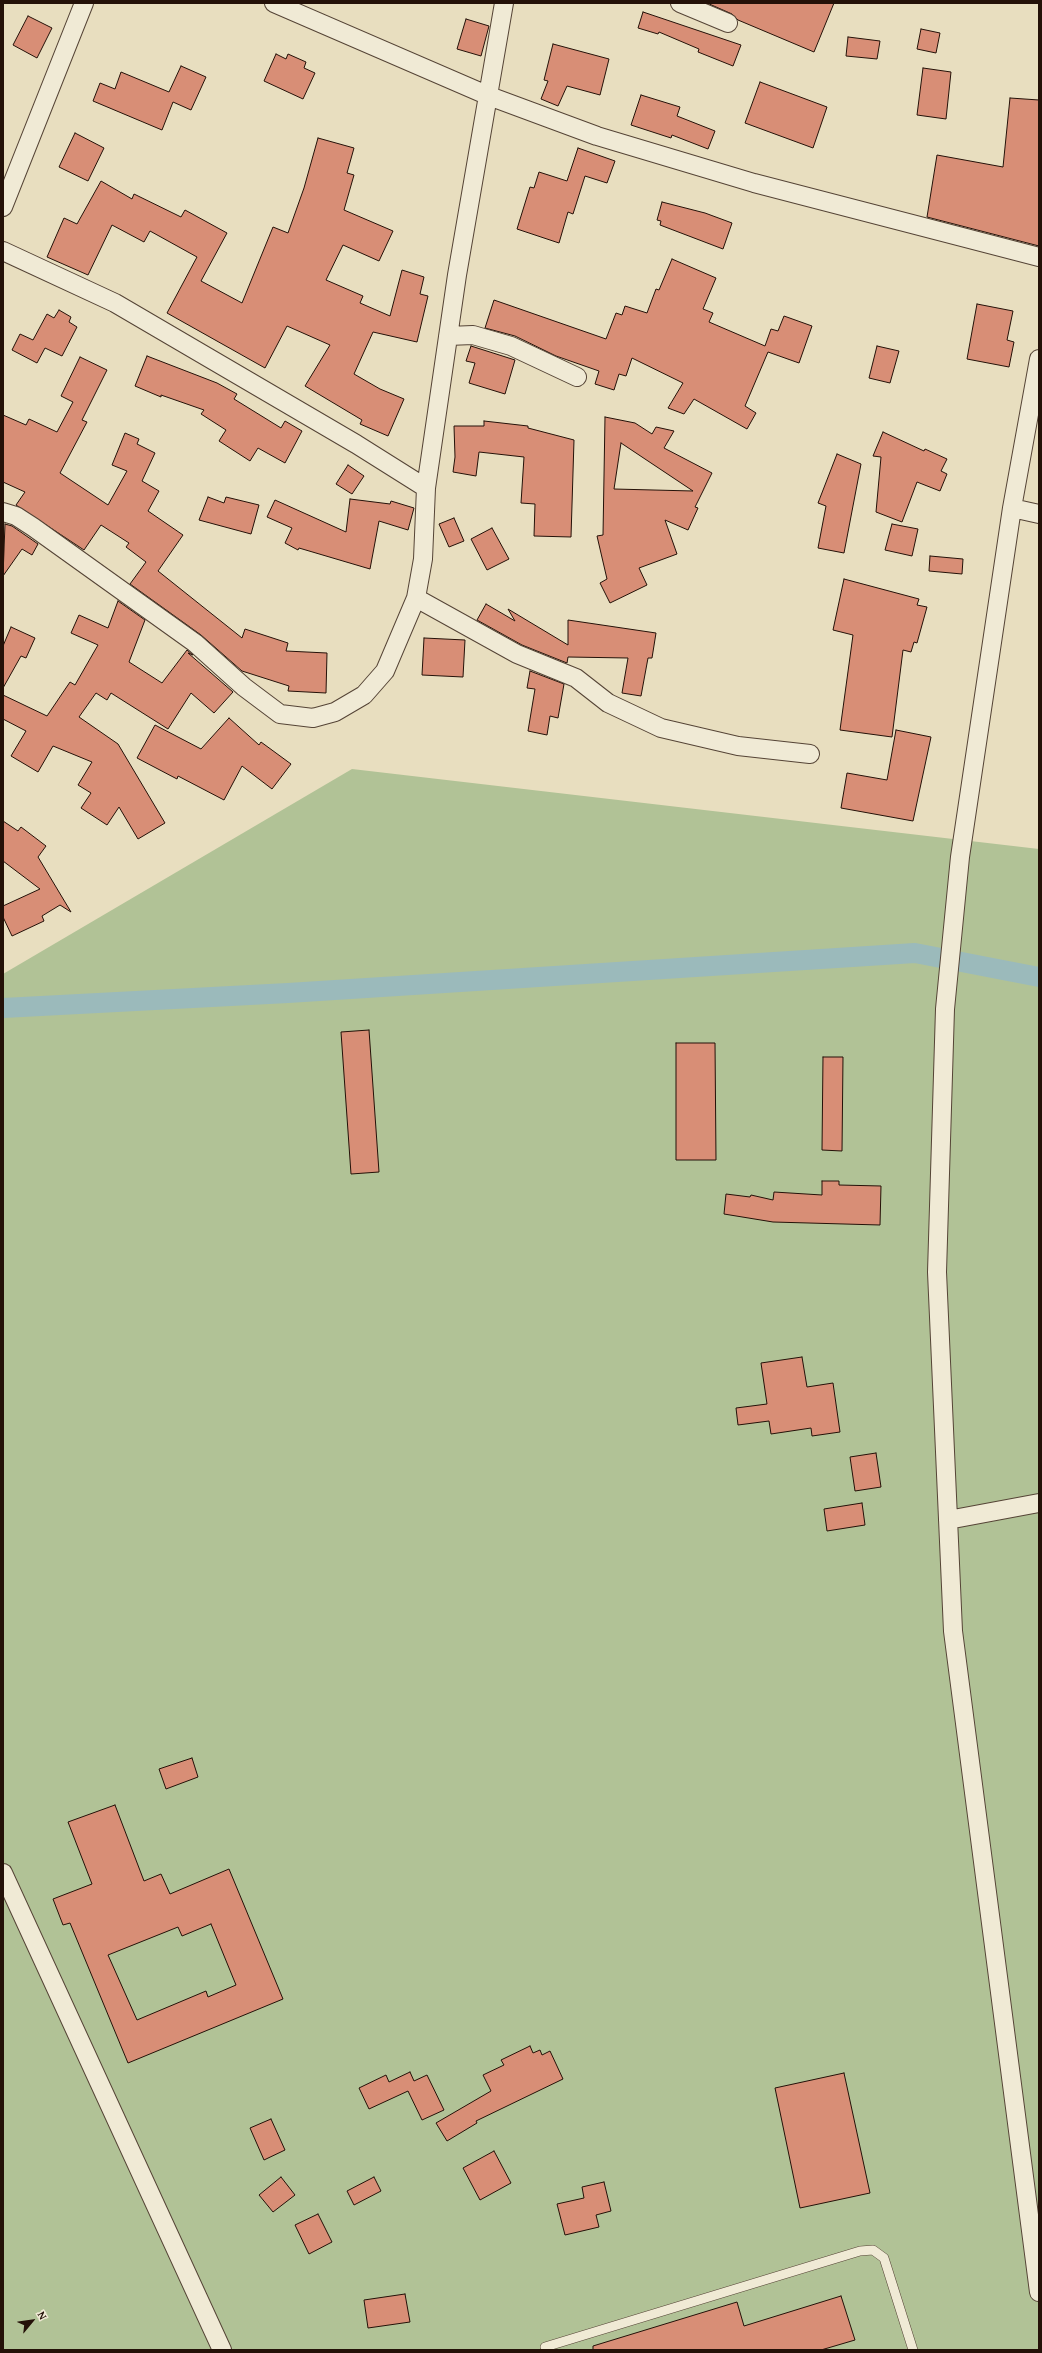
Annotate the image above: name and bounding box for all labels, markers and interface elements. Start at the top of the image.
north arrow [12,2301,52,2341]
text: N [34,2308,51,2322]

